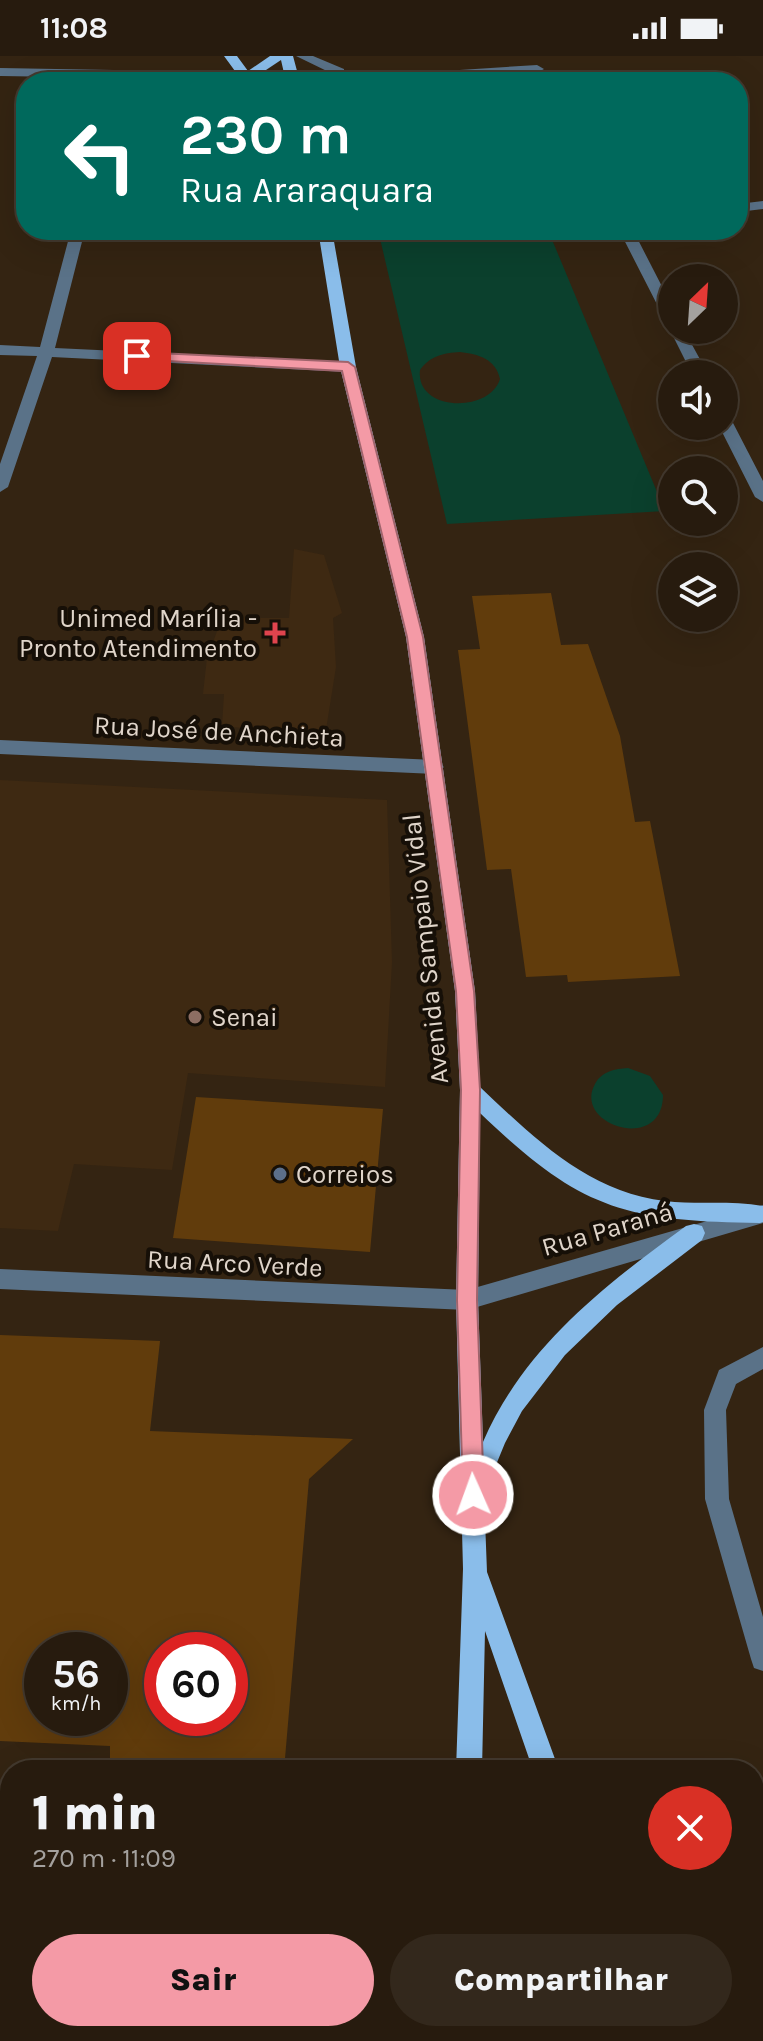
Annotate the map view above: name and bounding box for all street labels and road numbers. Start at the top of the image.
street label: Rua José de Anchieta [93,709,345,754]
street label: Avenida Sampaio Vidal [396,812,455,1086]
street label: Rua Paraná [538,1196,676,1263]
street label: Rua Arco Verde [146,1243,323,1284]

